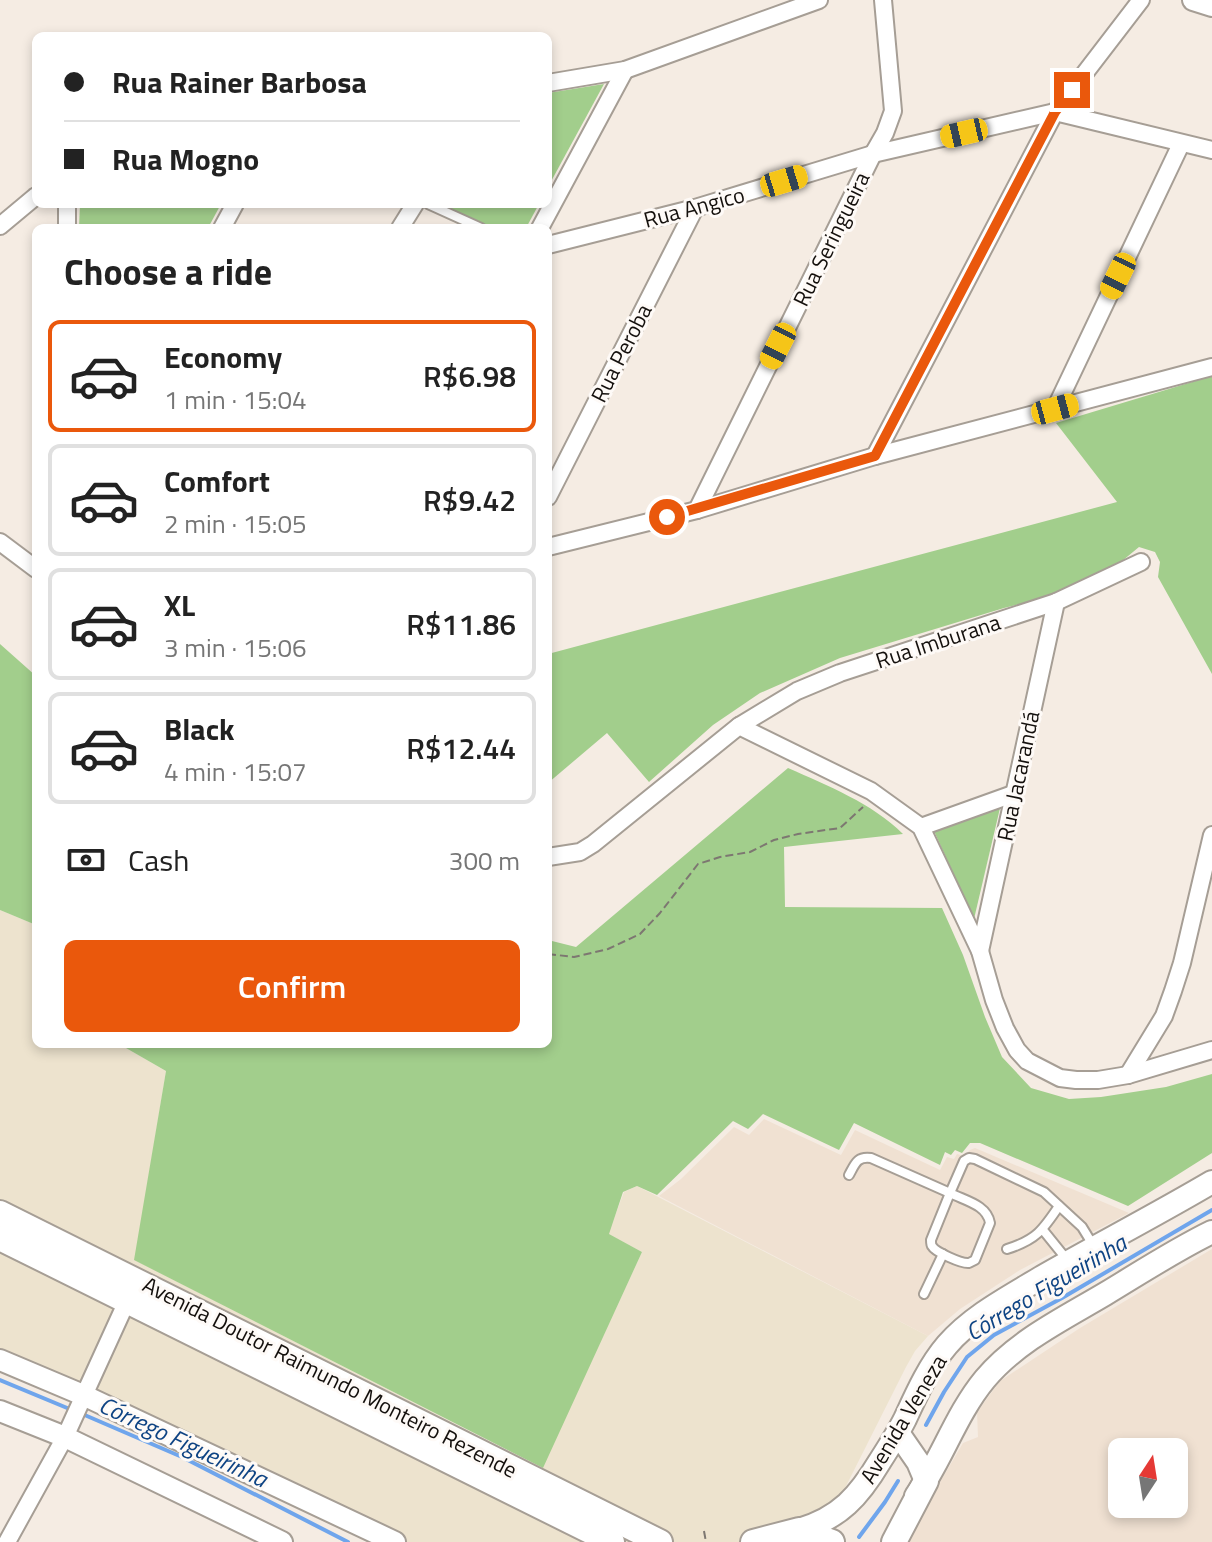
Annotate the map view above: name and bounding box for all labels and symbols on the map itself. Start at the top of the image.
route end [1054,72,1090,108]
car [938,116,990,150]
car [758,163,810,199]
street label: Rua Seringueira [784,166,878,312]
street label: Rua Angico [640,177,748,237]
car [1097,249,1139,303]
street label: Rua Peroba [582,298,660,408]
car [756,319,800,373]
car [1029,391,1081,427]
route start [649,499,685,535]
street label: Rua Imburana [871,605,1005,677]
street label: Rua Jacarandá [988,708,1048,844]
water label: Córrego Figueirinha [958,1224,1135,1349]
street label: Avenida Doutor Raimundo Monteiro Rezende [137,1267,523,1487]
street label: Avenida Veneza [851,1348,955,1490]
water label: Córrego Figueirinha [93,1386,275,1497]
north arrow [1108,1438,1188,1518]

